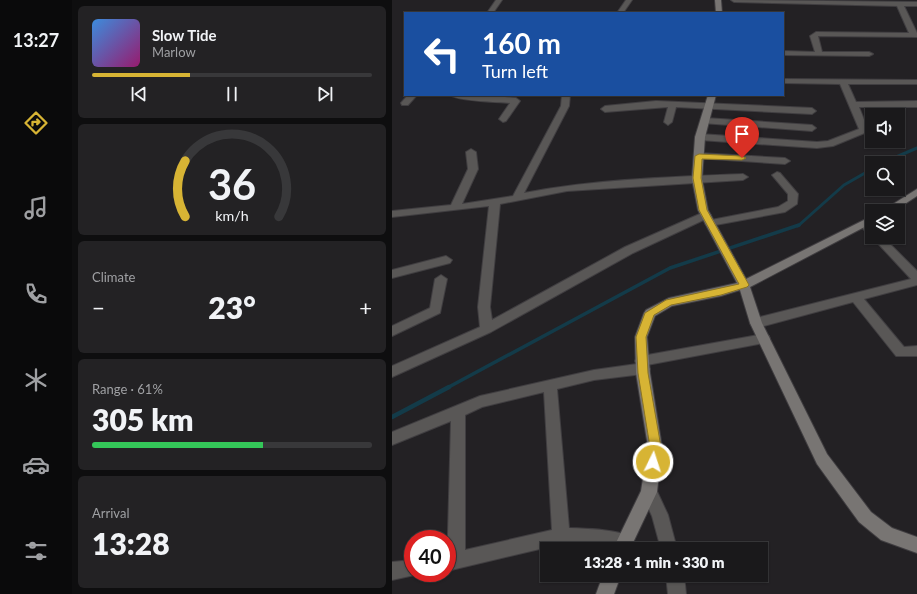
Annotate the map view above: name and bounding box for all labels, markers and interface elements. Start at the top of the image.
text: Slow Tide [152,26,217,44]
text: 160 m [482,26,561,60]
icon: left [416,28,468,80]
text: 13:27 [13,29,59,51]
text: Marlow [152,44,196,60]
text: Turn left [482,60,548,82]
icon: previous [128,83,150,105]
icon: pause [221,83,243,105]
icon: next [314,83,336,105]
map controls [865,108,905,244]
button: sound [865,108,905,148]
icon: directions [22,109,50,137]
pin [725,117,759,158]
icon: arrive [731,123,753,145]
button: search [865,156,905,196]
text: 36 [208,159,256,209]
icon: music [22,194,50,222]
button: layers [865,204,905,244]
text: km/h [215,207,249,224]
text: Climate [92,269,135,285]
icon: phone [22,280,50,308]
text: 23° [208,289,256,325]
text: − [92,294,105,321]
text: + [359,294,372,321]
icon: climate [22,366,50,394]
text: Range · 61% [92,381,163,397]
text: 305 km [92,401,193,437]
position arrow [632,441,674,483]
icon: car [22,451,50,479]
text: Arrival [92,505,129,521]
text: 13:28 [92,525,170,561]
speed limit sign: 40 [404,530,456,582]
icon: filters [22,537,50,565]
text: 13:28 · 1 min · 330 m [583,553,725,571]

